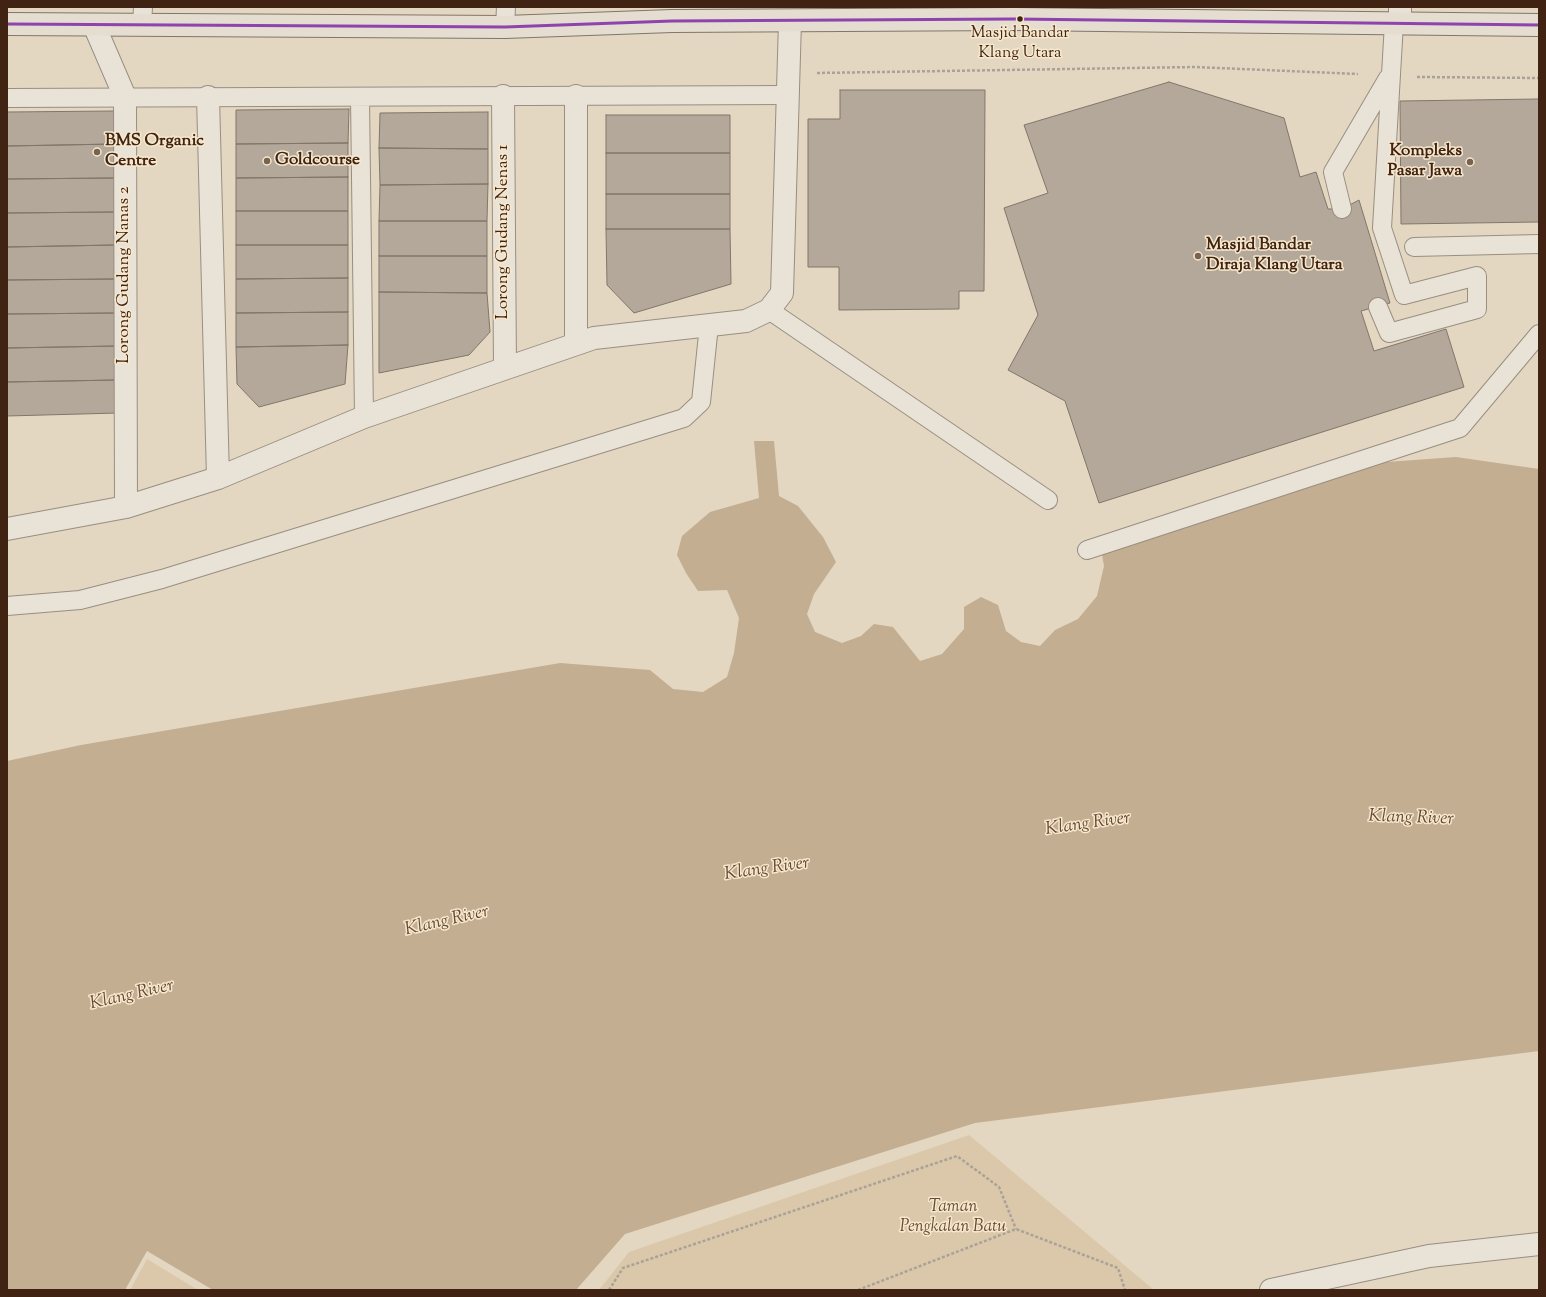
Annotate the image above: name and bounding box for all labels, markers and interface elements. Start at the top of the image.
marker: Masjid Bandar Klang Utara [1015,14,1025,24]
place label: Masjid Bandar Klang Utara [971,24,1069,62]
place label: BMS Organic Centre [105,132,204,172]
place label: Kompleks Pasar Jawa [1387,142,1462,182]
street label: Lorong Gudang Nenas 1 [494,144,514,320]
marker: BMS Organic Centre [92,147,102,157]
place label: Goldcourse [275,151,360,171]
marker: Goldcourse [262,156,272,166]
marker: Kompleks Pasar Jawa [1465,157,1475,167]
street label: Lorong Gudang Nanas 2 [115,186,135,364]
place label: Masjid Bandar Diraja Klang Utara [1206,236,1343,276]
marker: Masjid Bandar Diraja Klang Utara [1193,251,1203,261]
water label: Klang River [1368,807,1454,831]
water label: Klang River [1044,808,1132,842]
water label: Klang River [723,853,811,887]
water label: Klang River [403,902,491,942]
water label: Klang River [88,976,176,1016]
park label: Taman Pengkalan Batu [900,1198,1006,1238]

